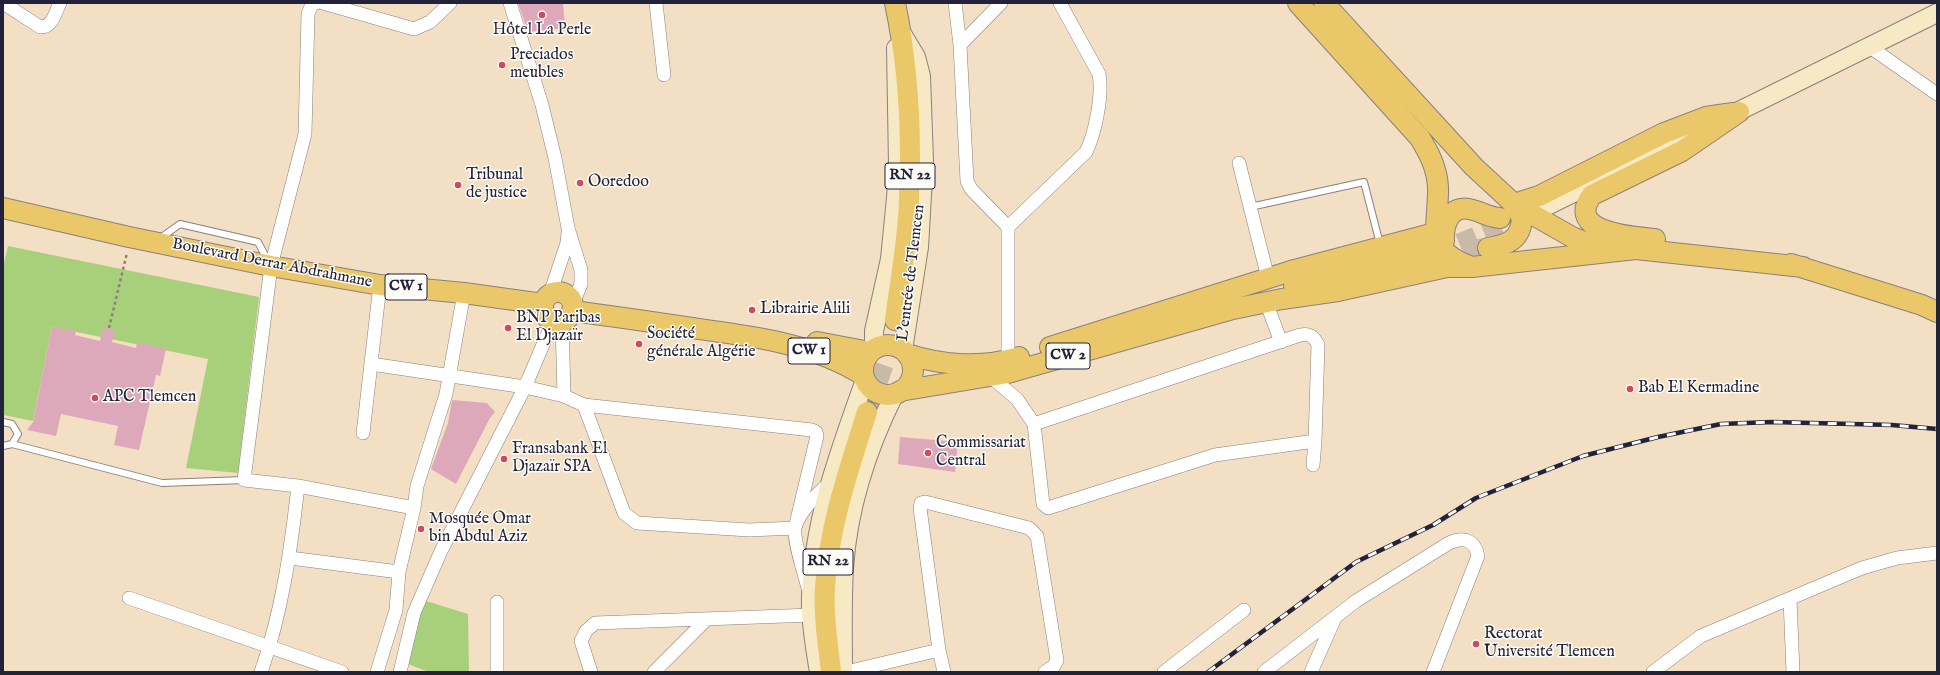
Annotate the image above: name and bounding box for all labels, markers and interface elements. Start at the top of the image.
marker: Hôtel La Perle [537,10,547,20]
place label: Hôtel La Perle [493,21,591,41]
place label: Preciados meubles [510,46,573,84]
marker: Preciados meubles [497,60,507,70]
road number: RN 22 [885,163,935,189]
place label: Tribunal de justice [466,166,527,204]
place label: Ooredoo [588,173,649,193]
marker: Ooredoo [575,178,585,188]
marker: Tribunal de justice [453,180,463,190]
street label: L'entrée de Tlemcen [894,204,930,342]
street label: Boulevard Derrar Abdrahmane [170,235,374,293]
road number: CW 1 [385,274,427,300]
place label: Librairie Alili [760,300,850,320]
marker: Librairie Alili [747,305,757,315]
place label: BNP Paribas El Djazaïr [516,309,600,347]
marker: BNP Paribas El Djazaïr [503,323,513,333]
place label: Société générale Algérie [647,325,755,363]
road number: CW 1 [788,338,830,364]
marker: Société générale Algérie [634,339,644,349]
road number: CW 2 [1046,343,1090,369]
place label: Bab El Kermadine [1638,379,1759,399]
marker: Bab El Kermadine [1625,384,1635,394]
place label: APC Tlemcen [103,388,196,408]
marker: APC Tlemcen [90,393,100,403]
place label: Commissariat Central [936,434,1026,472]
place label: Fransabank El Djazaïr SPA [512,440,607,478]
marker: Commissariat Central [923,448,933,458]
marker: Fransabank El Djazaïr SPA [499,454,509,464]
place label: Mosquée Omar bin Abdul Aziz [429,510,531,548]
marker: Mosquée Omar bin Abdul Aziz [416,524,426,534]
road number: RN 22 [803,549,853,575]
place label: Rectorat Université Tlemcen [1484,625,1615,663]
marker: Rectorat Université Tlemcen [1471,639,1481,649]

